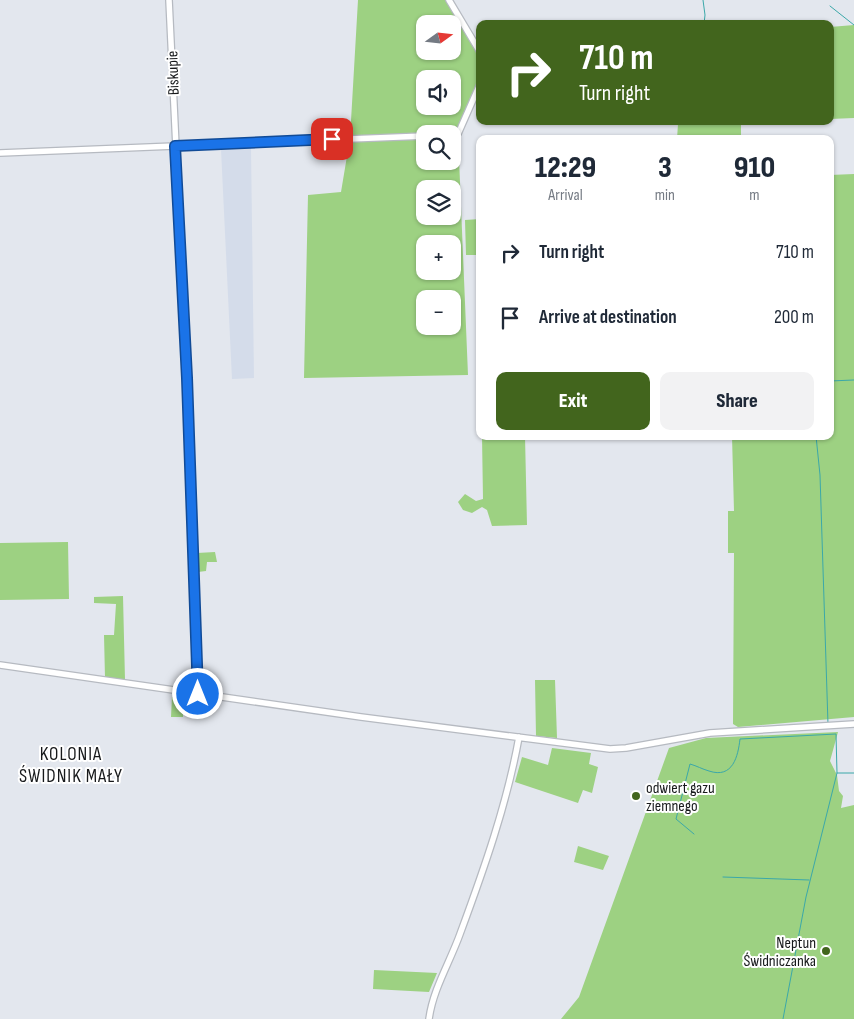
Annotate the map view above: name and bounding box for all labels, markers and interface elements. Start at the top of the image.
north arrow [416,15,461,60]
map controls [416,15,461,335]
text: 710 m [579,37,653,80]
icon: right [496,40,561,105]
street label: Biskupie [163,50,184,96]
button: sound [416,70,461,115]
text: Turn right [579,80,650,107]
pin [311,118,353,160]
icon: arrive [318,125,346,153]
button: search [416,125,461,170]
text: 12:29 [535,150,596,186]
text: 3 [658,150,672,186]
text: 910 [734,150,775,186]
button: layers [416,180,461,225]
text: Arrival [548,186,583,205]
text: min [655,186,675,205]
text: m [749,186,760,205]
button: + [416,235,461,280]
icon: right [496,239,524,267]
text: Turn right [539,241,604,264]
text: 710 m [776,241,814,264]
button: − [416,290,461,335]
icon: arrive [496,304,524,332]
text: Arrive at destination [539,306,677,329]
text: 200 m [774,306,814,329]
button: Exit [496,372,650,430]
button: Share [660,372,814,430]
position arrow [171,667,223,719]
district label: KOLONIA ŚWIDNIK MAŁY [19,743,123,788]
place label: odwiert gazu ziemnego [646,779,715,816]
marker: odwiert gazu ziemnego [630,790,642,802]
place label: Neptun Świdniczanka [743,934,816,971]
marker: Neptun Świdniczanka [820,945,832,957]

